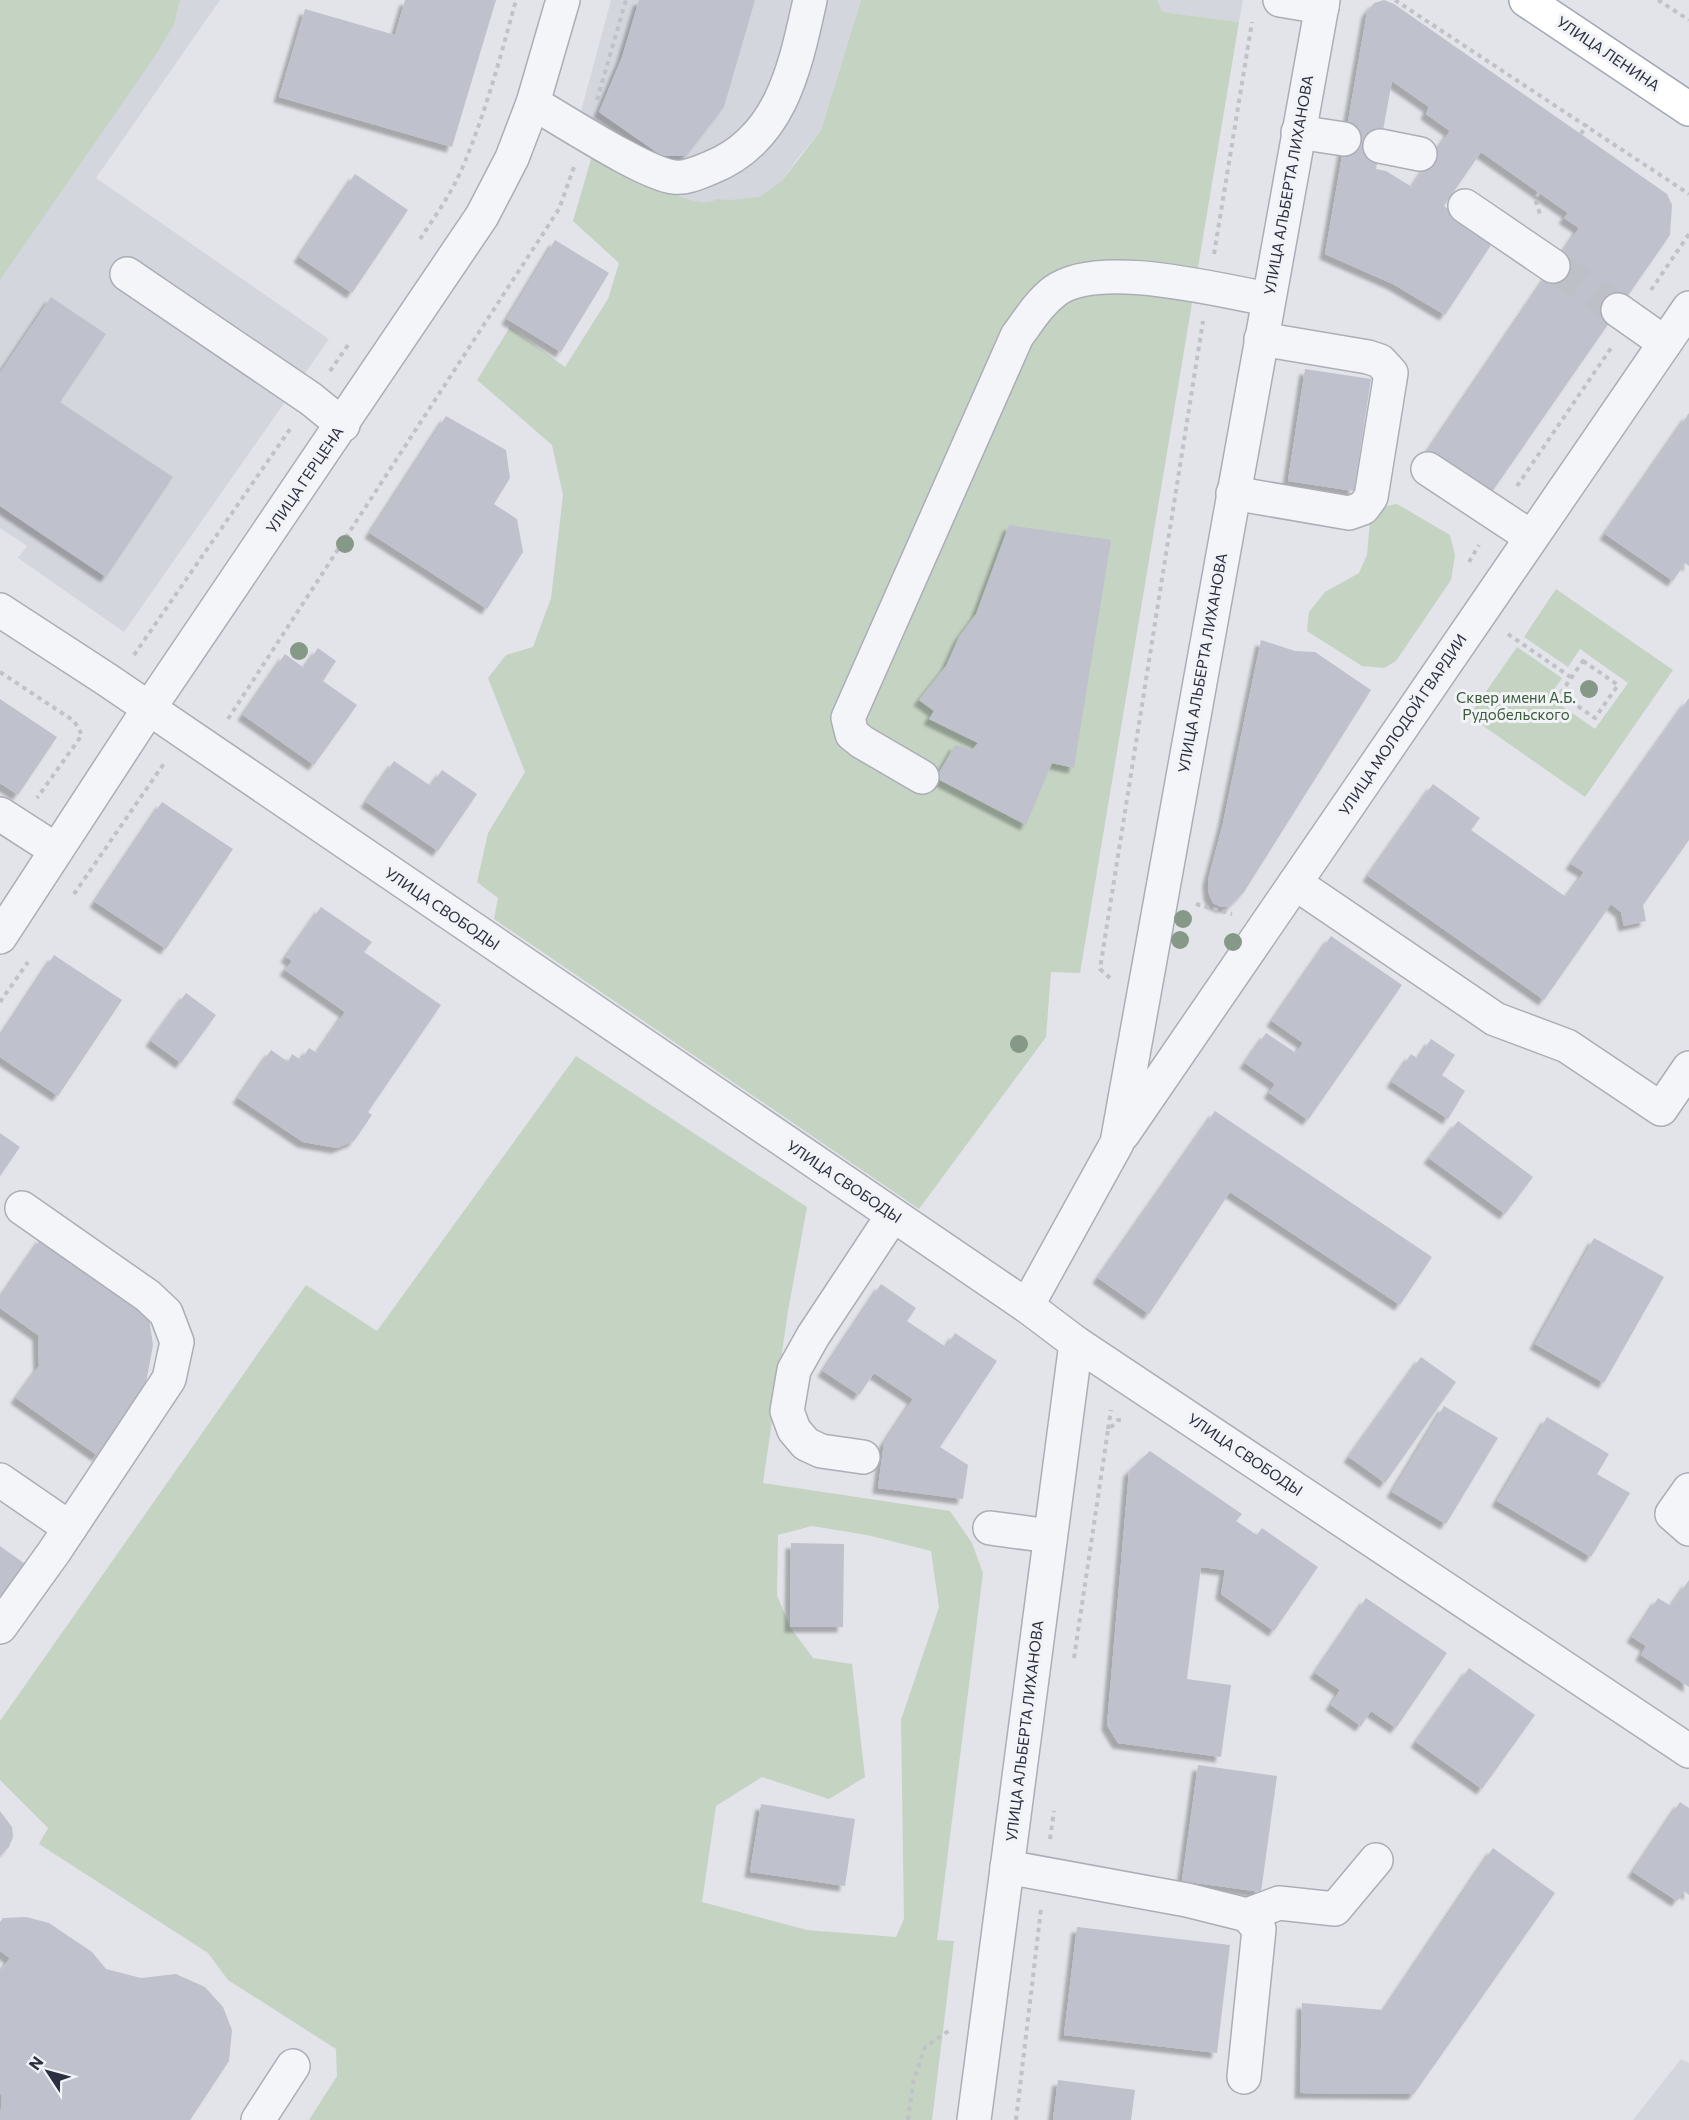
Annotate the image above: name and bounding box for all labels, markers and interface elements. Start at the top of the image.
street label: УЛИЦА ЛЕНИНА [1554,12,1663,94]
street label: УЛИЦА АЛЬБЕРТА ЛИХАНОВА [1260,74,1316,296]
street label: УЛИЦА ГЕРЦЕНА [262,423,347,536]
street label: УЛИЦА АЛЬБЕРТА ЛИХАНОВА [1174,552,1230,774]
street label: УЛИЦА МОЛОДОЙ ГВАРДИИ [1335,630,1470,819]
park label: Сквер имени А.Б. Рудобельского [1456,688,1576,723]
street label: УЛИЦА СВОБОДЫ [382,863,503,953]
street label: УЛИЦА СВОБОДЫ [784,1136,905,1226]
street label: УЛИЦА СВОБОДЫ [1185,1409,1306,1499]
street label: УЛИЦА АЛЬБЕРТА ЛИХАНОВА [1001,1619,1047,1843]
north arrow [18,2042,78,2102]
text: N [24,2052,47,2073]

